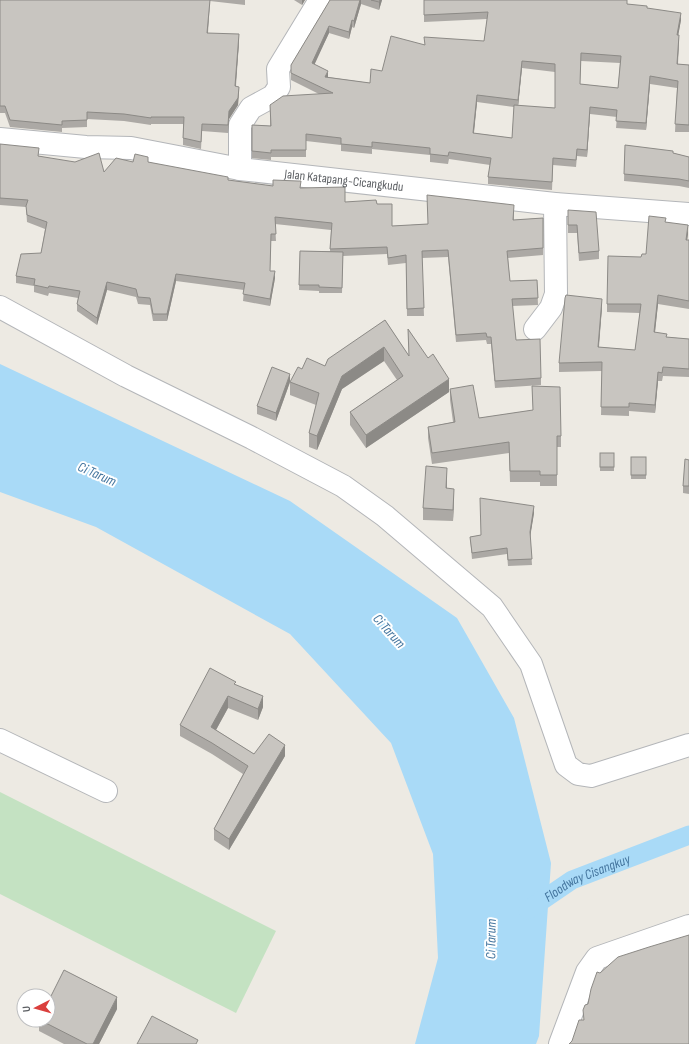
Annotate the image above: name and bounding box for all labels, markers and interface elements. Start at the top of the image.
street label: Jalan Katapang-Cicangkudu [283,166,404,195]
water label: Ci Tarum [75,458,119,490]
water label: Ci Tarum [369,610,409,652]
water label: Floodway Cisangkuy [541,850,633,905]
water label: Ci Tarum [482,919,500,959]
north arrow [16,988,56,1028]
text: U [20,1005,33,1013]

